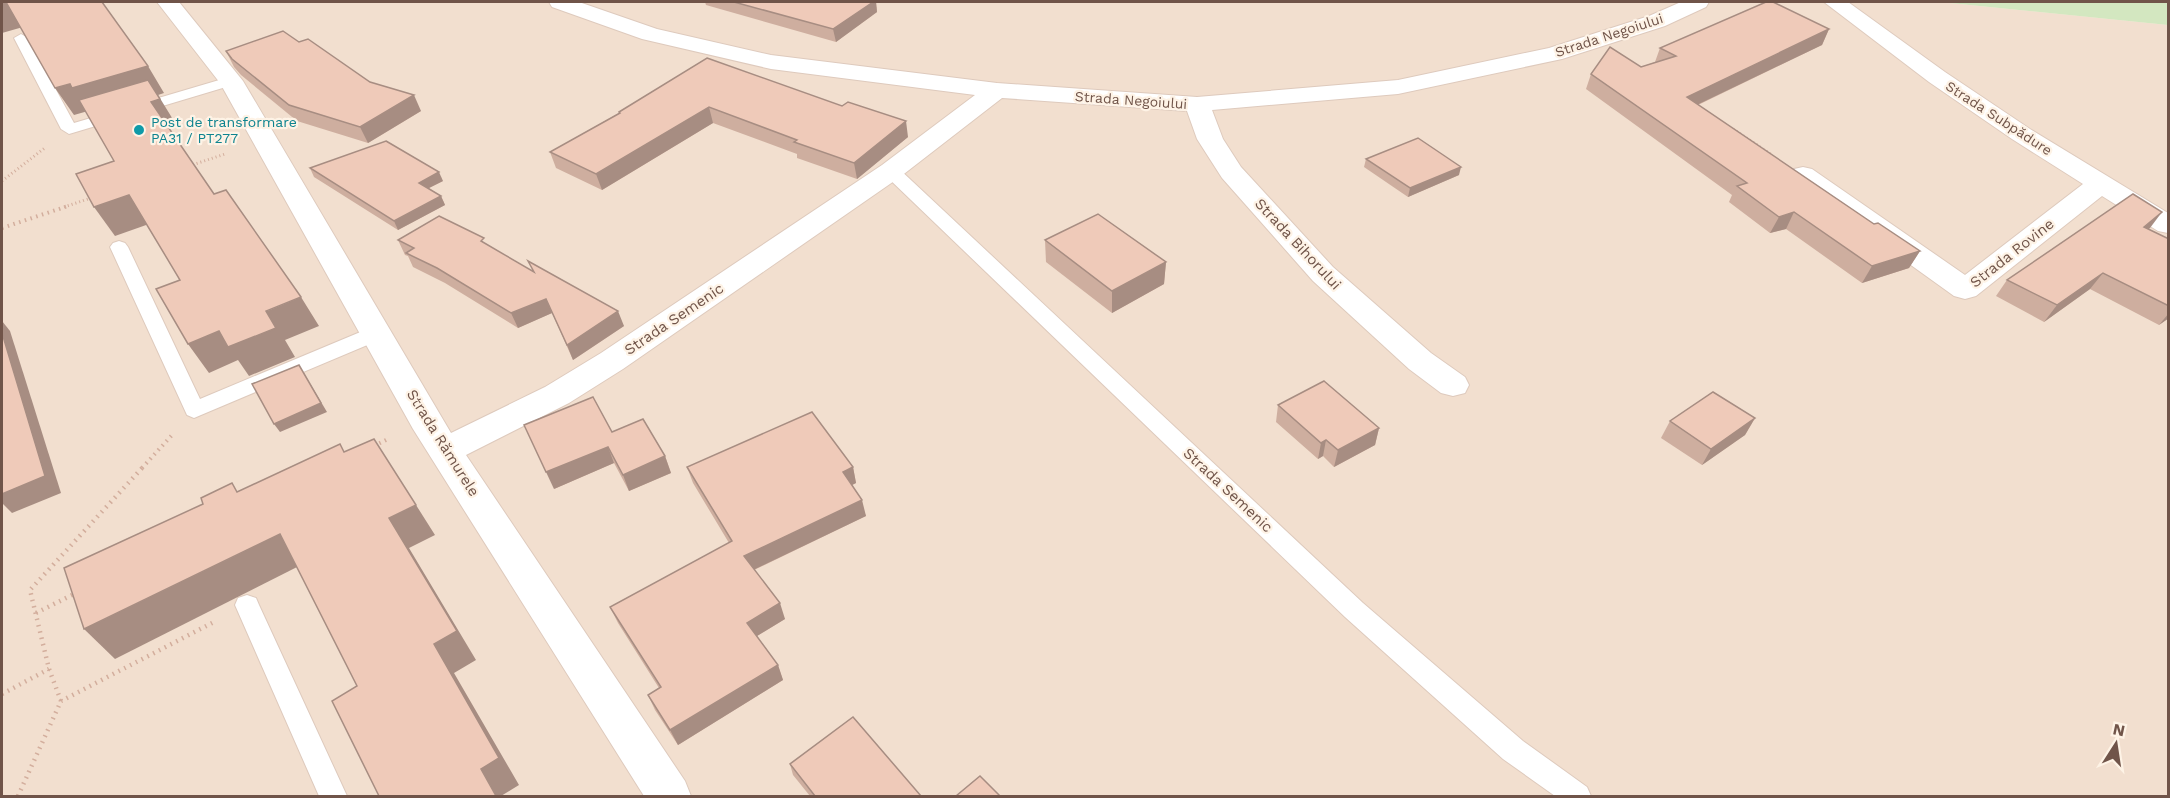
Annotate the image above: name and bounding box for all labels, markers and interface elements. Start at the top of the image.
street label: Strada Negoiului [1553,10,1665,60]
street label: Strada Subpădure [1943,78,2055,158]
street label: Strada Negoiului [1074,88,1188,112]
place label: Post de transformare PA31 / PT277 [151,114,297,146]
marker: Post de transformare PA31 / PT277 [132,123,146,137]
street label: Strada Bihorului [1251,195,1345,293]
street label: Strada Rovine [1966,215,2058,291]
street label: Strada Semenic [621,279,727,359]
street label: Strada Rămurele [403,386,483,500]
street label: Strada Semenic [1179,444,1277,536]
north arrow [2086,714,2146,774]
text: N [2111,719,2127,740]

